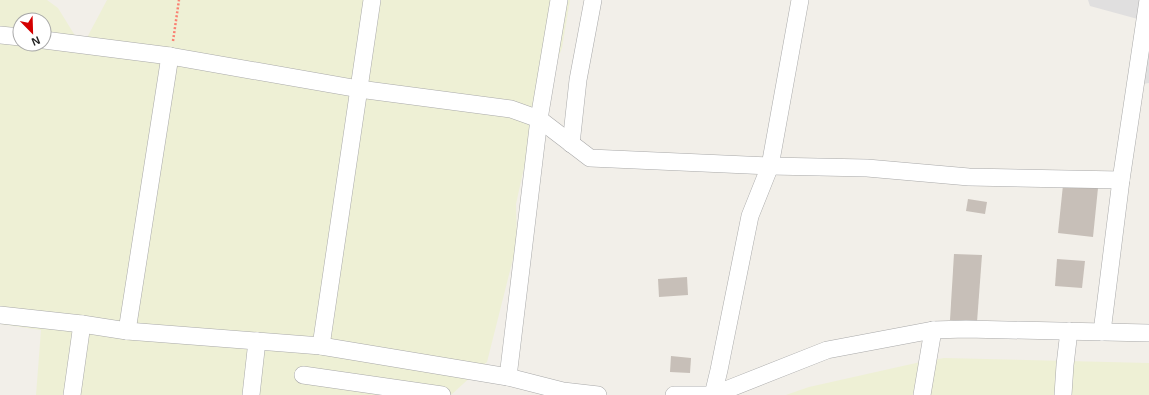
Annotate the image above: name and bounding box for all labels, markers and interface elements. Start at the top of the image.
north arrow [12,12,52,52]
text: N [30,34,42,48]

